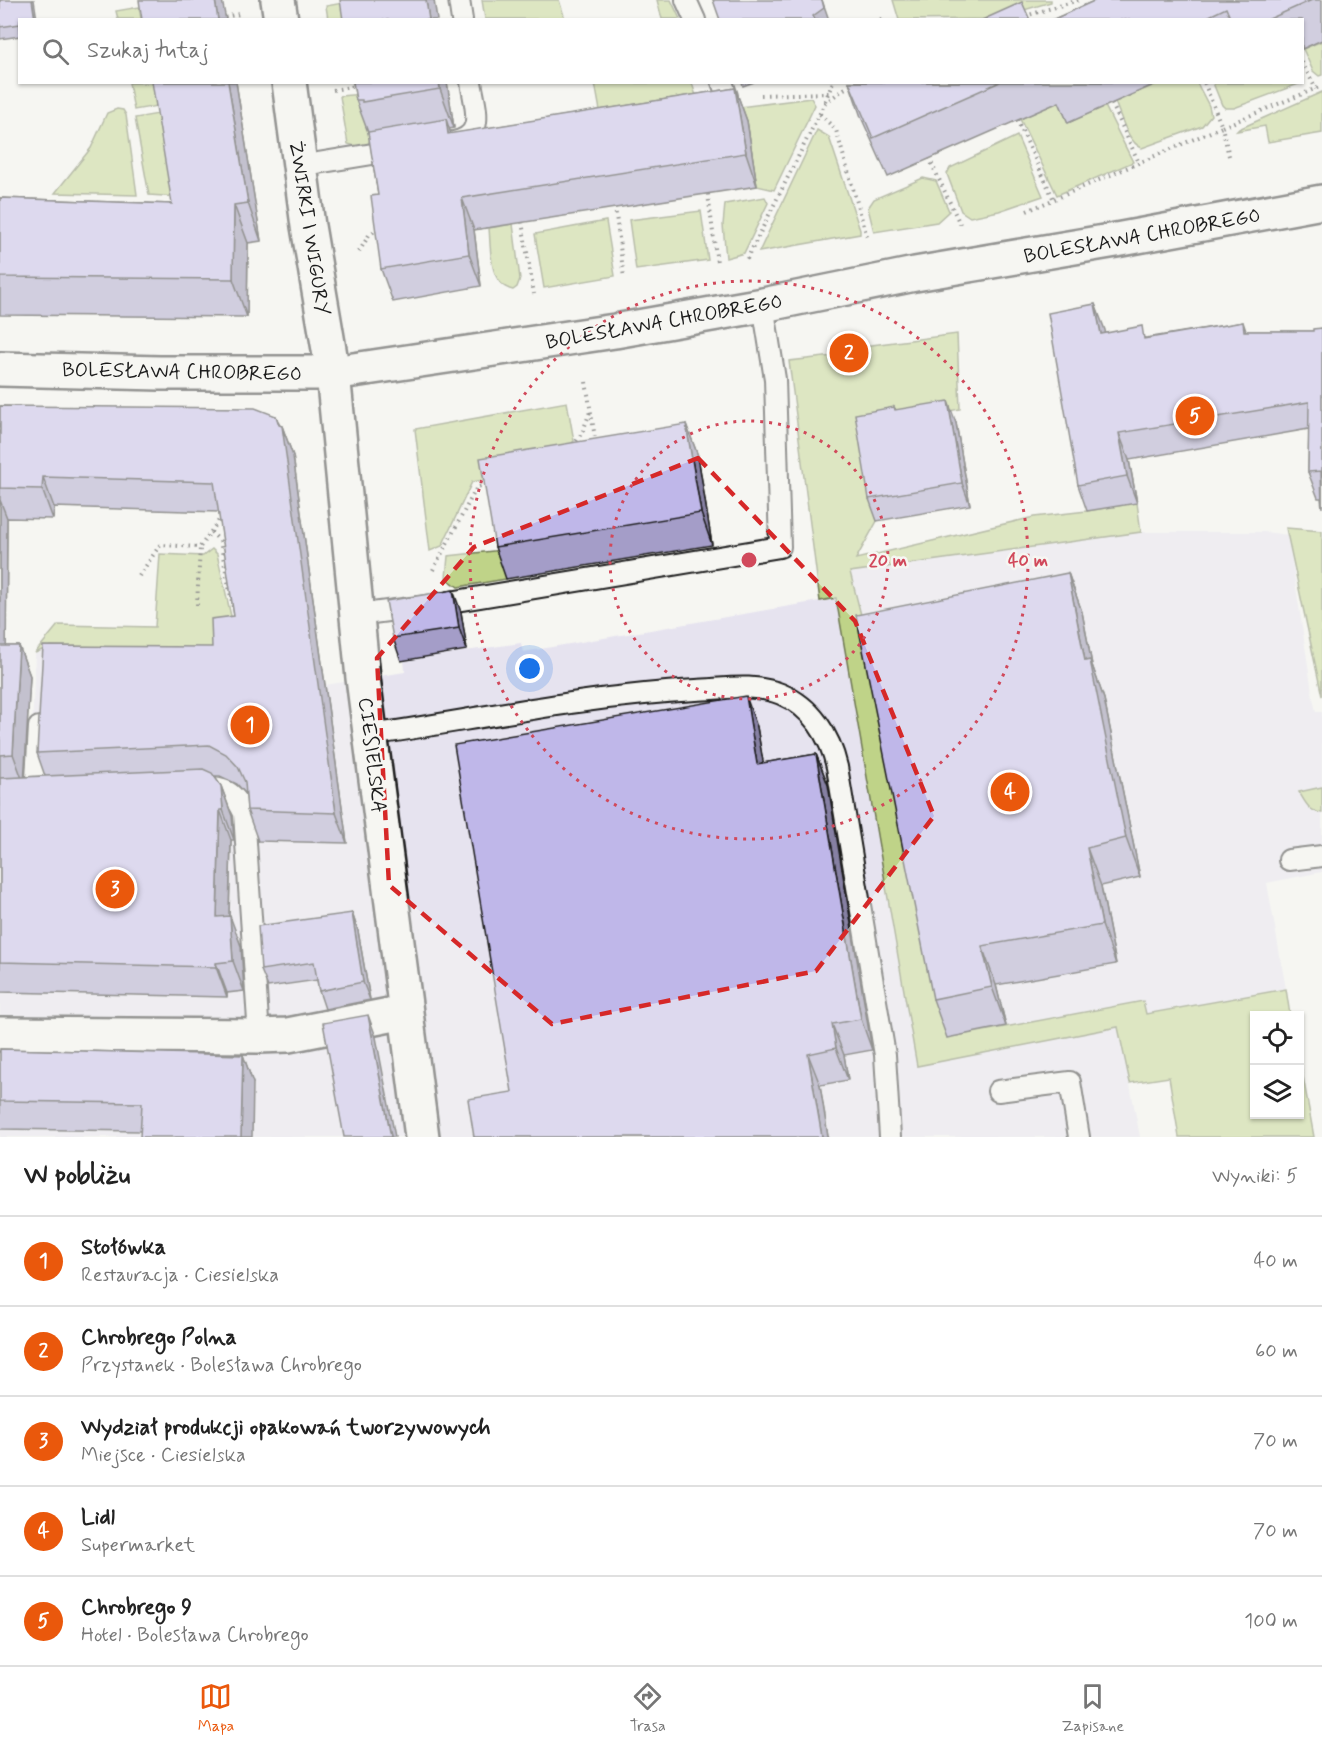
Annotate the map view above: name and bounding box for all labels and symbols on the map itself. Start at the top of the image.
street label: ŻWIRKI I WIGURY [281,139,336,318]
street label: BOLESŁAWA CHROBREGO [1022,202,1263,271]
street label: BOLESŁAWA CHROBREGO [544,288,785,357]
pin: 2 [830,330,868,376]
street label: BOLESŁAWA CHROBREGO [62,357,302,388]
pin: 5 [1176,394,1214,438]
text: 20 m [869,549,907,573]
text: 40 m [1008,549,1048,573]
centre of rings [739,550,759,570]
your location [515,654,544,683]
street label: CIESIELSKA [351,696,392,814]
pin: 1 [230,702,270,748]
pin: 4 [990,770,1030,814]
pin: 3 [96,866,134,912]

